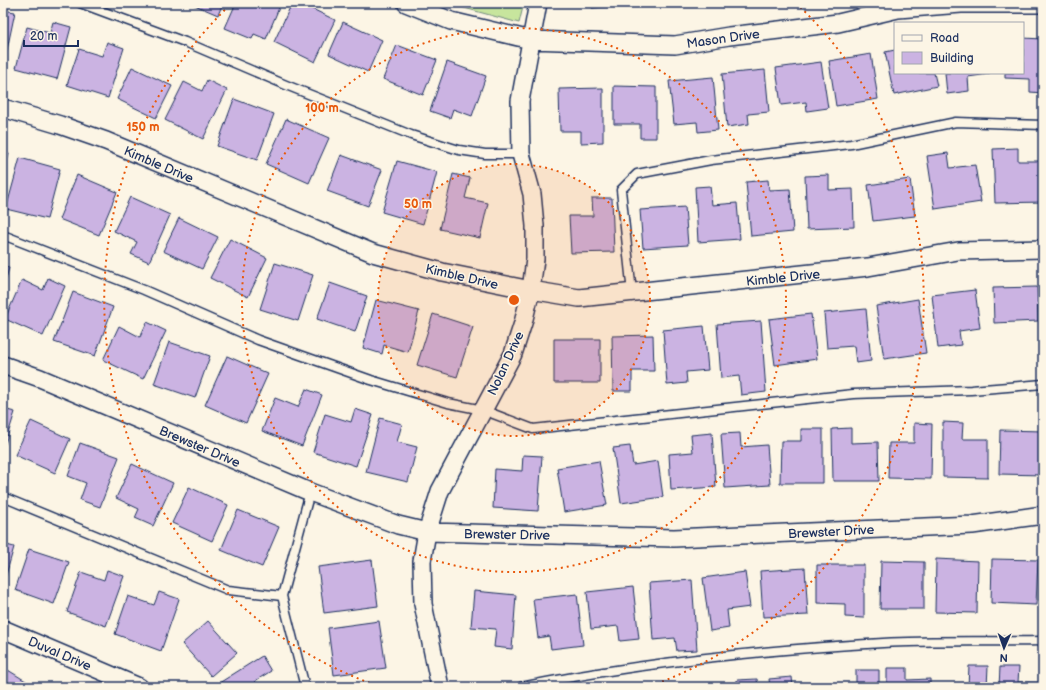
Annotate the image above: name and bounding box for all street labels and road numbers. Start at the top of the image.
street label: Mason Drive [685,26,761,52]
street label: Kimble Drive [121,143,196,187]
street label: Kimble Drive [424,261,500,293]
street label: Kimble Drive [745,266,821,290]
street label: Nolan Drive [484,329,528,398]
street label: Brewster Drive [157,423,243,471]
street label: Brewster Drive [788,522,875,542]
street label: Brewster Drive [464,526,551,544]
street label: Duval Drive [26,633,94,675]

